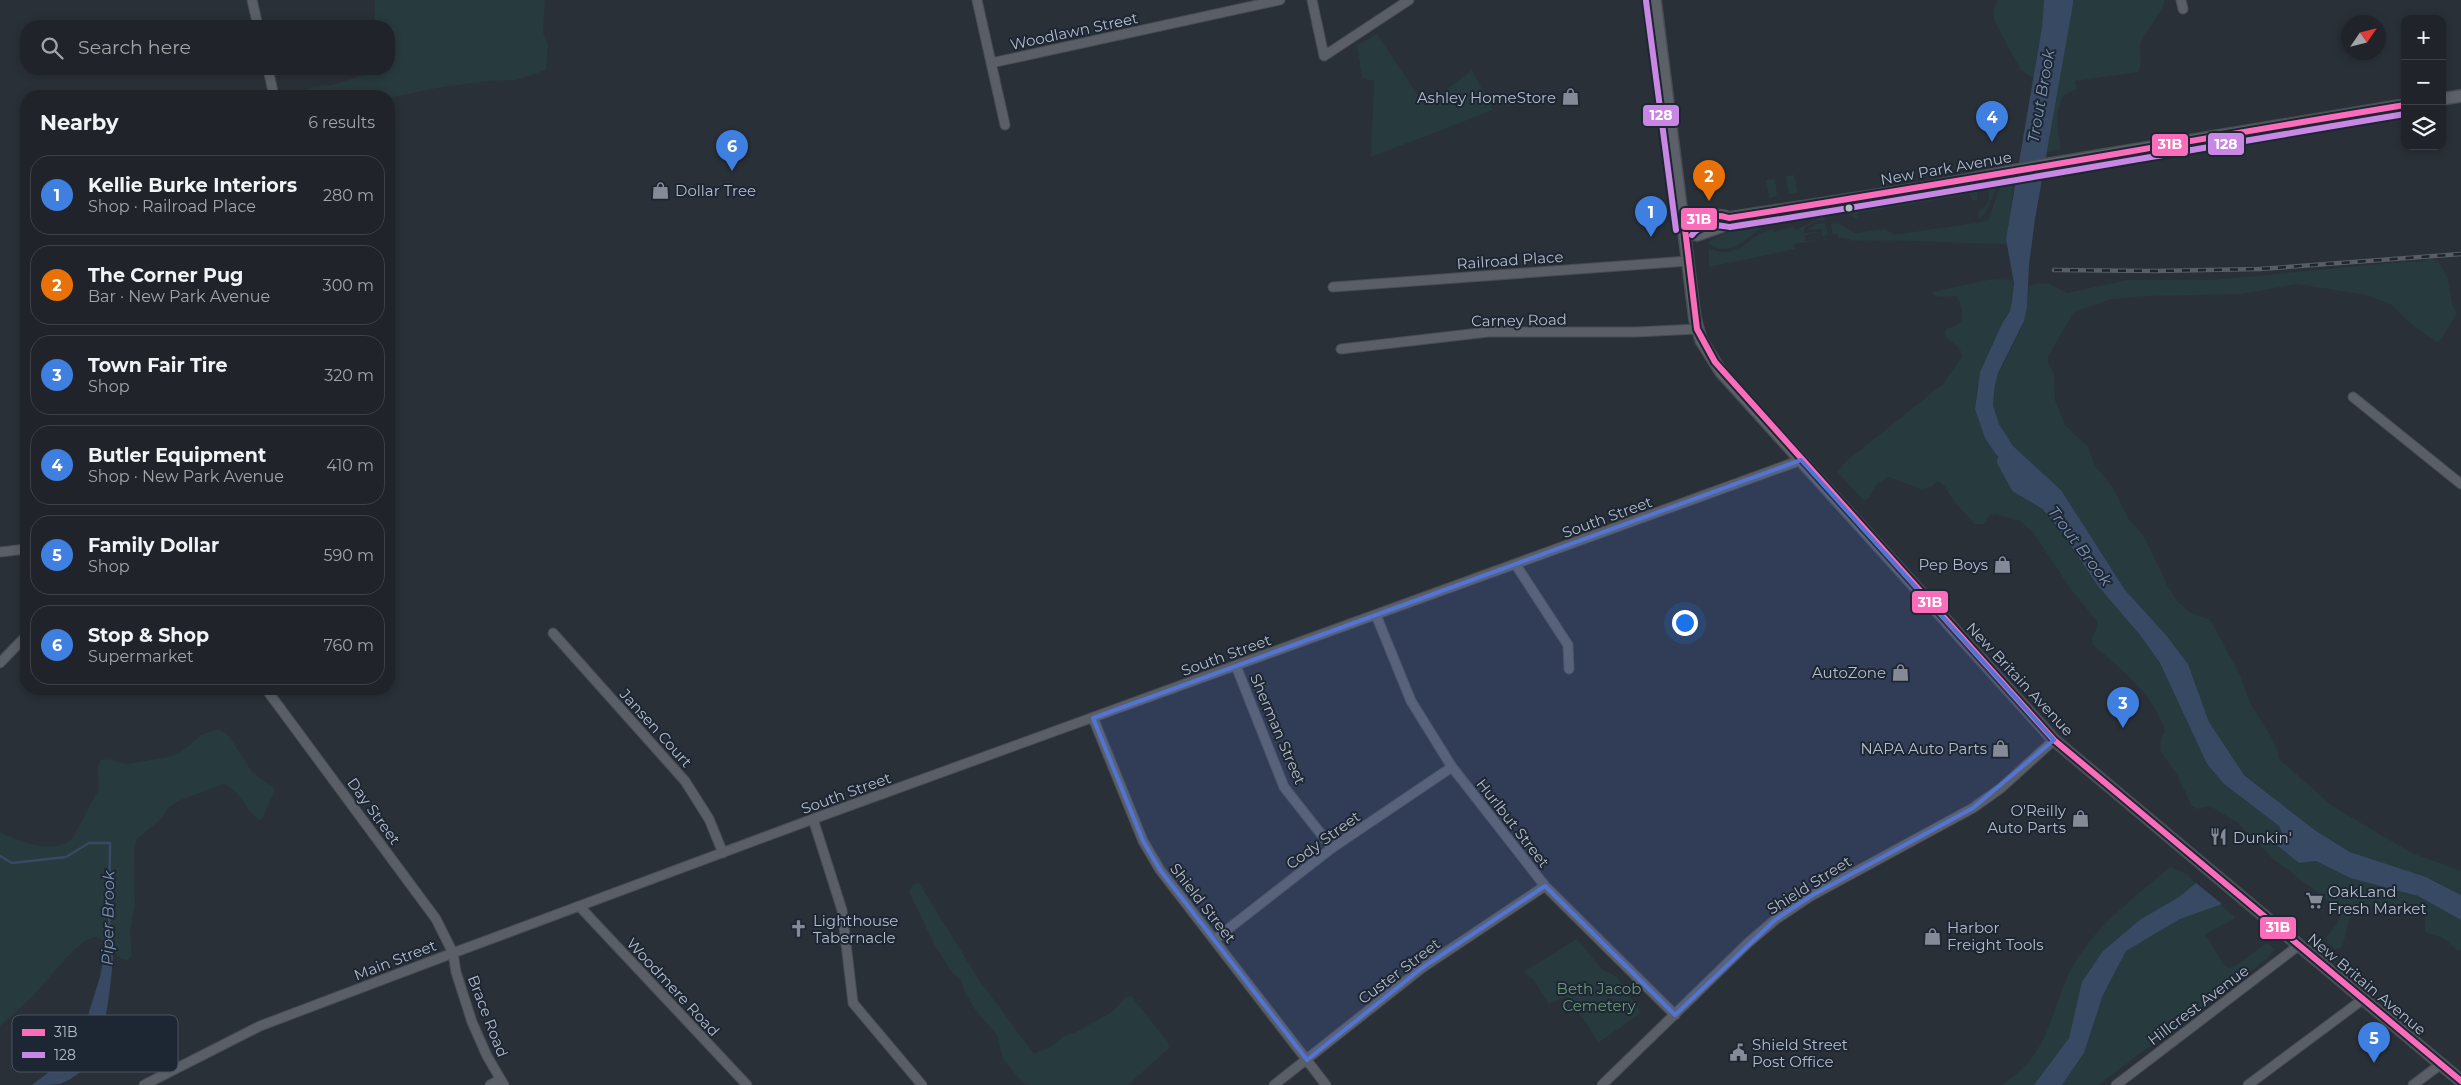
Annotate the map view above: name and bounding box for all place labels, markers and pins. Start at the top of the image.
shop icon: Ashley HomeStore [1560,87,1580,107]
place label: Ashley HomeStore [1417,88,1556,107]
pin: 4 [1976,101,2008,142]
pin: 6 [716,130,748,171]
pin: 2 [1693,160,1725,201]
shop icon: Dollar Tree [651,180,671,200]
place label: Dollar Tree [675,181,756,200]
pin: 1 [1635,196,1667,237]
unlabelled marker [1844,203,1854,213]
shop icon: Pep Boys [1992,554,2012,574]
place label: Pep Boys [1918,555,1988,574]
shop icon: AutoZone [1890,662,1910,682]
place label: AutoZone [1812,663,1886,682]
pin: 3 [2107,687,2139,728]
shop icon: NAPA Auto Parts [1991,738,2011,758]
place label: NAPA Auto Parts [1860,739,1987,758]
place label: O'Reilly Auto Parts [1987,801,2067,837]
shop icon: O'Reilly Auto Parts [2070,809,2090,829]
restaurant icon: Dunkin' [2209,827,2229,847]
place label: Dunkin' [2233,828,2292,847]
place label: OakLand Fresh Market [2328,882,2427,918]
supermarket icon: OakLand Fresh Market [2304,890,2324,910]
place label: Lighthouse Tabernacle [813,911,898,947]
place label: Harbor Freight Tools [1947,918,2044,954]
church icon: Lighthouse Tabernacle [789,919,809,939]
shop icon: Harbor Freight Tools [1923,926,1943,946]
pin: 5 [2358,1022,2390,1063]
place label: Shield Street Post Office [1752,1035,1848,1071]
public building icon: Shield Street Post Office [1728,1043,1748,1063]

